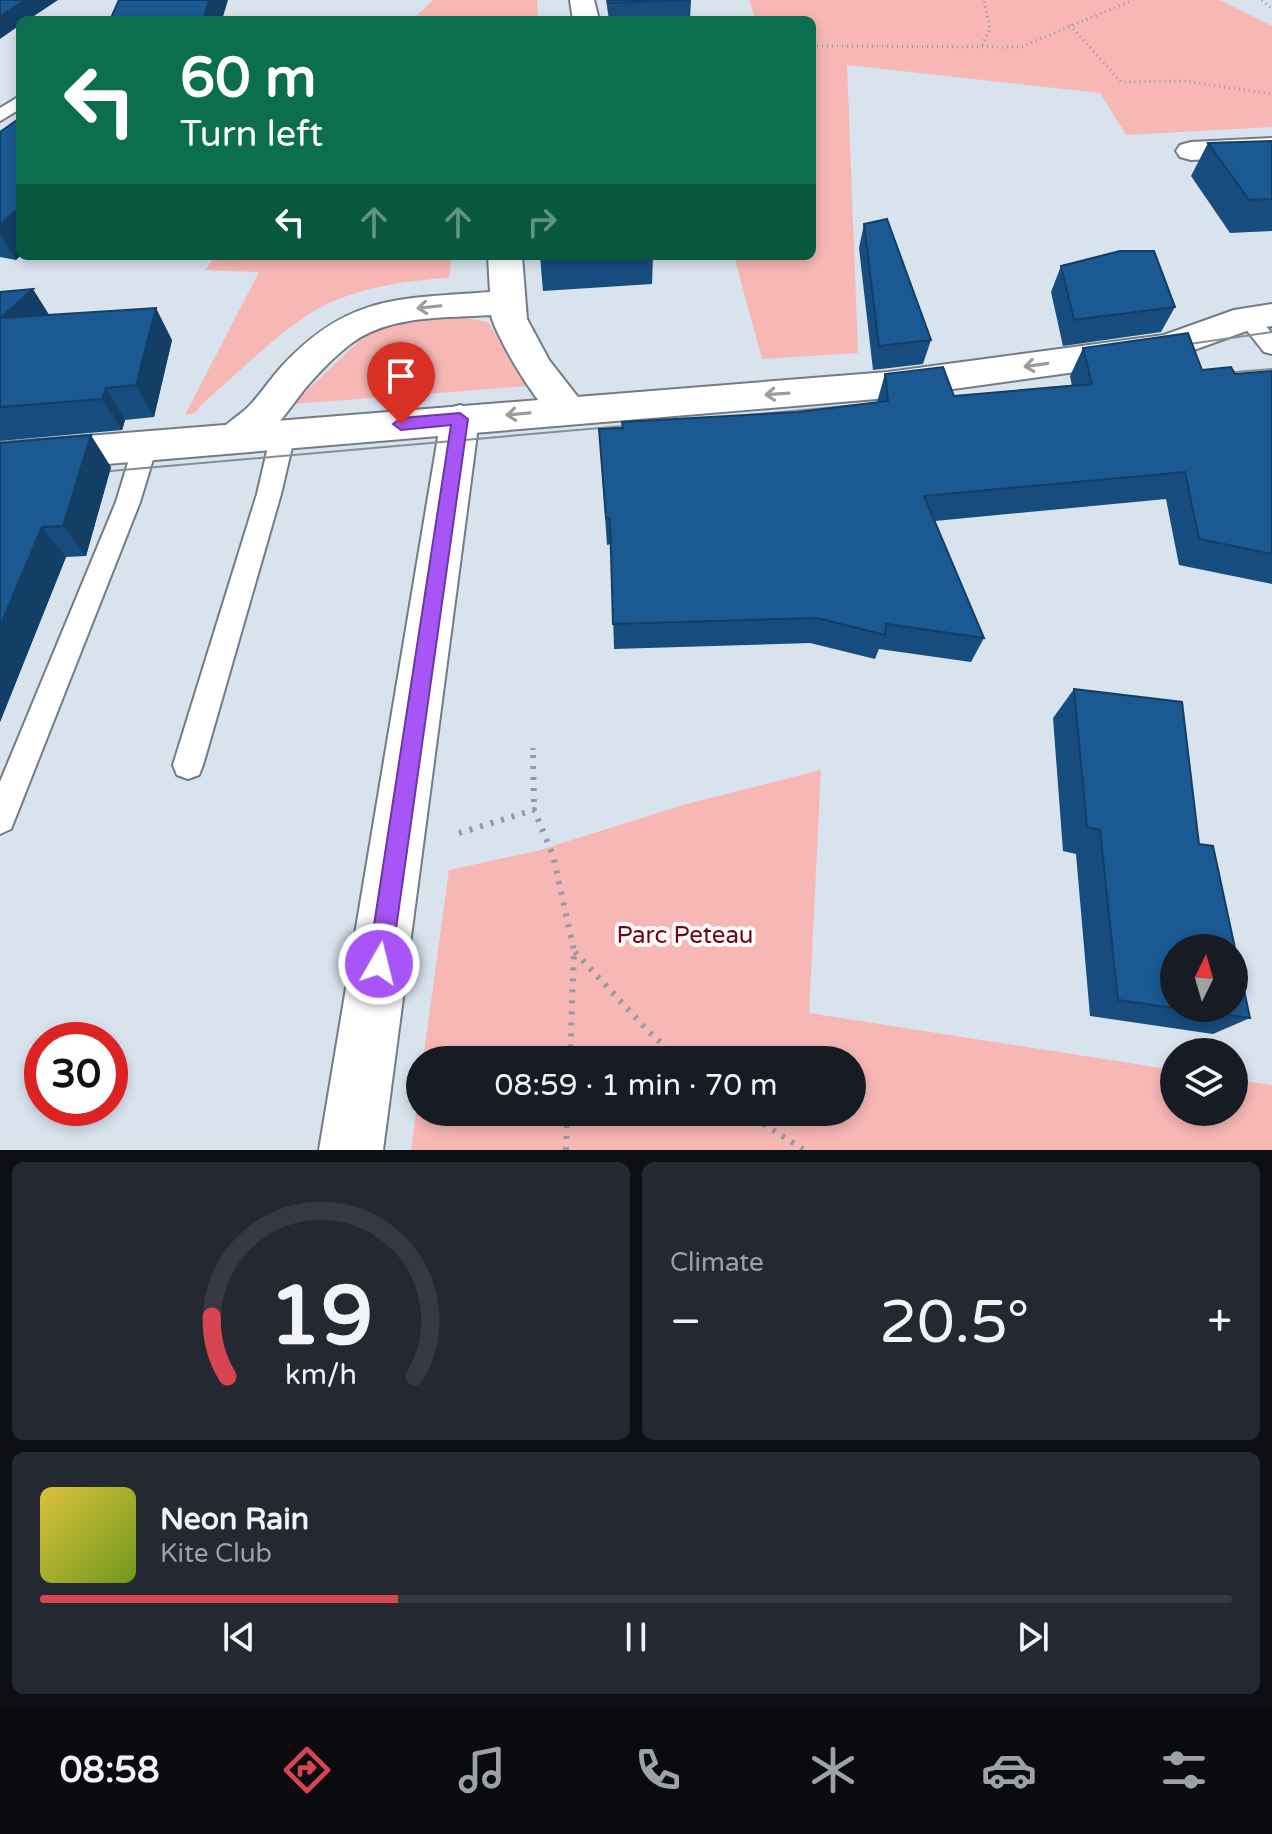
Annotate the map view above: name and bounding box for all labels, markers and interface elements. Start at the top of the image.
text: 60 m [180,45,316,112]
icon: left [48,48,152,152]
text: Turn left [180,113,323,156]
icon: left [268,200,312,244]
icon: ahead [352,200,396,244]
icon: ahead [436,200,480,244]
icon: right [520,200,564,244]
one-way arrow [416,300,443,315]
pin [367,342,435,424]
icon: arrive [379,354,423,398]
one-way arrow [1024,358,1049,373]
one-way arrow [765,387,791,402]
one-way arrow [505,407,532,422]
park label: Parc Peteau [617,921,753,950]
position arrow [337,922,421,1006]
north arrow [1160,934,1248,1022]
map controls [1160,934,1248,1126]
speed limit sign: 30 [24,1022,128,1126]
button: layers [1160,1038,1248,1126]
text: 08:59 · 1 min · 70 m [495,1067,777,1104]
text: Climate [670,1247,764,1278]
text: 19 [269,1267,373,1367]
text: 20.5° [879,1287,1029,1359]
text: − [670,1296,701,1349]
text: + [1207,1296,1232,1349]
text: km/h [285,1358,357,1392]
text: Neon Rain [160,1501,309,1538]
text: Kite Club [160,1538,272,1569]
icon: previous [217,1615,261,1659]
icon: pause [614,1615,658,1659]
icon: next [1011,1615,1055,1659]
icon: directions [279,1742,335,1798]
icon: music [454,1742,510,1798]
icon: phone [630,1742,686,1798]
icon: climate [805,1742,861,1798]
icon: car [981,1742,1037,1798]
icon: filters [1156,1742,1212,1798]
text: 08:58 [60,1749,160,1792]

